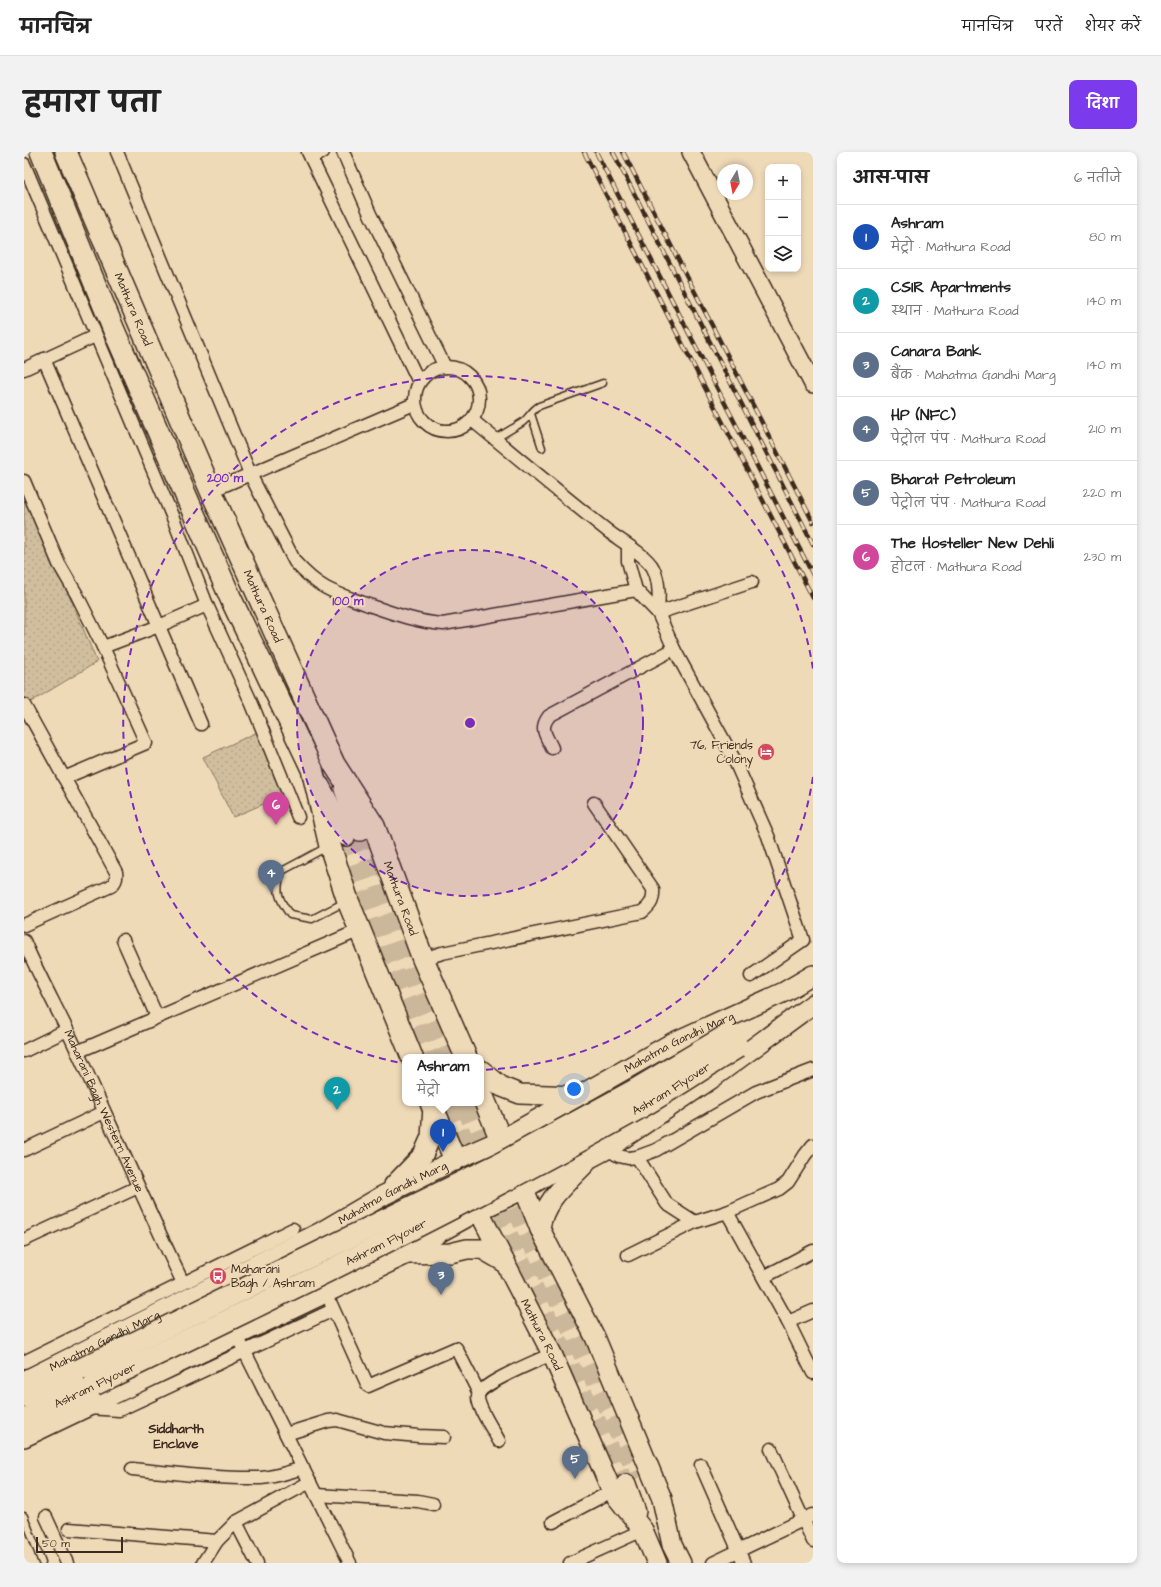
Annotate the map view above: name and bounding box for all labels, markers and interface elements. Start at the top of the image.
text: मानचित्र [20,14,91,41]
text: मानचित्र [962,17,1013,37]
text: परतें [1035,17,1063,37]
text: शेयर करें [1085,17,1141,37]
button: दिशा [1069,80,1137,129]
text: हमारा पता [24,84,160,123]
north arrow [717,164,753,200]
map controls [765,164,801,272]
button: + [765,164,801,200]
text: आस-पास [853,166,929,190]
text: 6 नतीजे [1074,169,1121,187]
button: − [765,200,801,236]
text: Ashram [891,213,943,234]
text: 1 [865,228,867,246]
text: 80 m [1089,228,1121,246]
button: layers [765,236,801,272]
text: मेट्रो · Mathura Road [891,238,1010,256]
street label: Mathura Road [110,270,156,349]
text: CSIR Apartments [891,277,1011,298]
text: 2 [862,292,870,310]
text: 140 m [1087,292,1121,310]
text: स्थान · Mathura Road [891,302,1019,320]
text: Canara Bank [891,341,981,362]
text: 3 [863,356,869,374]
text: 140 m [1087,356,1121,374]
text: बैंक · Mahatma Gandhi Marg [891,366,1056,384]
text: HP (NFC) [891,405,956,426]
text: 4 [862,420,870,438]
text: 210 m [1088,420,1121,438]
text: पेट्रोल पंप · Mathura Road [891,430,1046,448]
text: Bharat Petroleum [891,469,1015,490]
text: 200 m [206,470,244,487]
text: 5 [861,484,871,502]
text: 220 m [1083,484,1121,502]
text: पेट्रोल पंप · Mathura Road [891,494,1046,512]
text: The Hosteller New Dehli [891,533,1054,554]
text: 6 [862,548,870,566]
text: 230 m [1083,548,1121,566]
text: होटल · Mathura Road [891,558,1022,576]
street label: Mathura Road [239,567,286,645]
text: 100 m [333,593,364,610]
centre of rings [463,716,477,730]
place label: 76, Friends Colony [690,737,753,769]
hotel icon: 76, Friends Colony [756,742,776,762]
pin: 6 [263,792,289,825]
street label: Mathura Road [379,859,422,938]
pin: 4 [258,860,284,893]
street label: Mahatma Gandhi Marg [621,1008,737,1077]
street label: Maharani Bagh Western Avenue [59,1027,148,1196]
popup [402,1054,484,1106]
text: Ashram [417,1056,469,1077]
street label: Ashram Flyover [629,1058,714,1120]
pin: 2 [324,1077,350,1110]
your location [564,1079,584,1099]
text: मेट्रो [417,1081,440,1099]
pin: 1 [430,1119,456,1152]
street label: Mahatma Gandhi Marg [335,1157,451,1229]
street label: Ashram Flyover [342,1215,430,1270]
place label: Maharani Bagh / Ashram [231,1261,315,1293]
pin: 3 [428,1262,454,1295]
bus stop icon: Maharani Bagh / Ashram [208,1266,228,1286]
street label: Mathura Road [516,1296,566,1373]
street label: Mahatma Gandhi Marg [47,1306,163,1376]
street label: Ashram Flyover [51,1358,140,1414]
district label: Siddharth Enclave [147,1420,204,1453]
pin: 5 [562,1446,588,1479]
scale bar [36,1535,123,1554]
text: 50 m [42,1536,70,1551]

